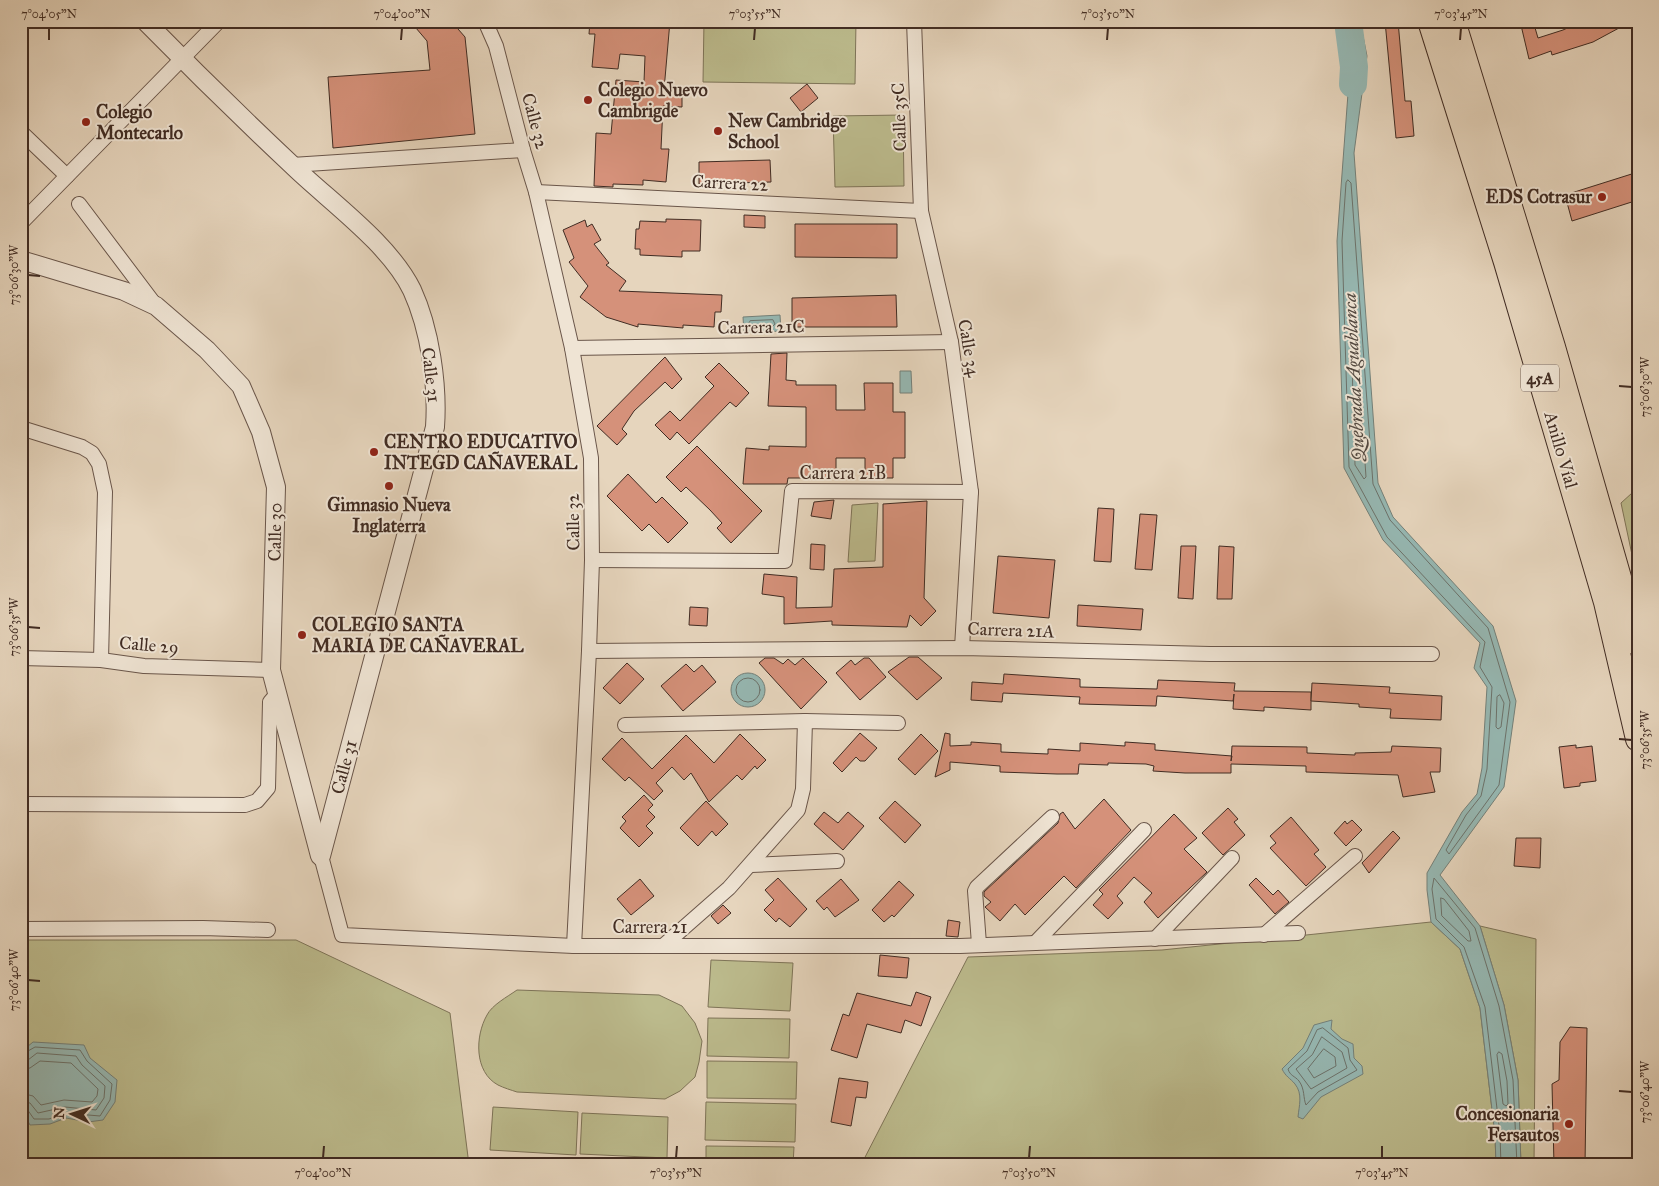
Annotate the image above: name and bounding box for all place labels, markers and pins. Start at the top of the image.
place label: Colegio Nuevo Cambrigde [598,79,708,123]
marker: Colegio Nuevo Cambrigde [582,94,594,106]
place label: Colegio Montecarlo [96,101,183,144]
place label: New Cambridge School [728,110,847,153]
marker: Colegio Montecarlo [80,116,92,128]
marker: New Cambridge School [712,125,724,137]
place label: EDS Cotrasur [1486,186,1593,208]
marker: EDS Cotrasur [1596,191,1608,203]
place label: CENTRO EDUCATIVO INTEGD CAÑAVERAL [384,431,578,474]
marker: CENTRO EDUCATIVO INTEGD CAÑAVERAL [368,446,380,458]
marker: Gimnasio Nueva Inglaterra [383,480,395,492]
place label: Gimnasio Nueva Inglaterra [327,494,451,538]
place label: COLEGIO SANTA MARIA DE CAÑAVERAL [312,614,524,657]
marker: COLEGIO SANTA MARIA DE CAÑAVERAL [296,629,308,641]
place label: Concesionaria Fersautos [1455,1103,1559,1146]
marker: Concesionaria Fersautos [1563,1118,1575,1130]

